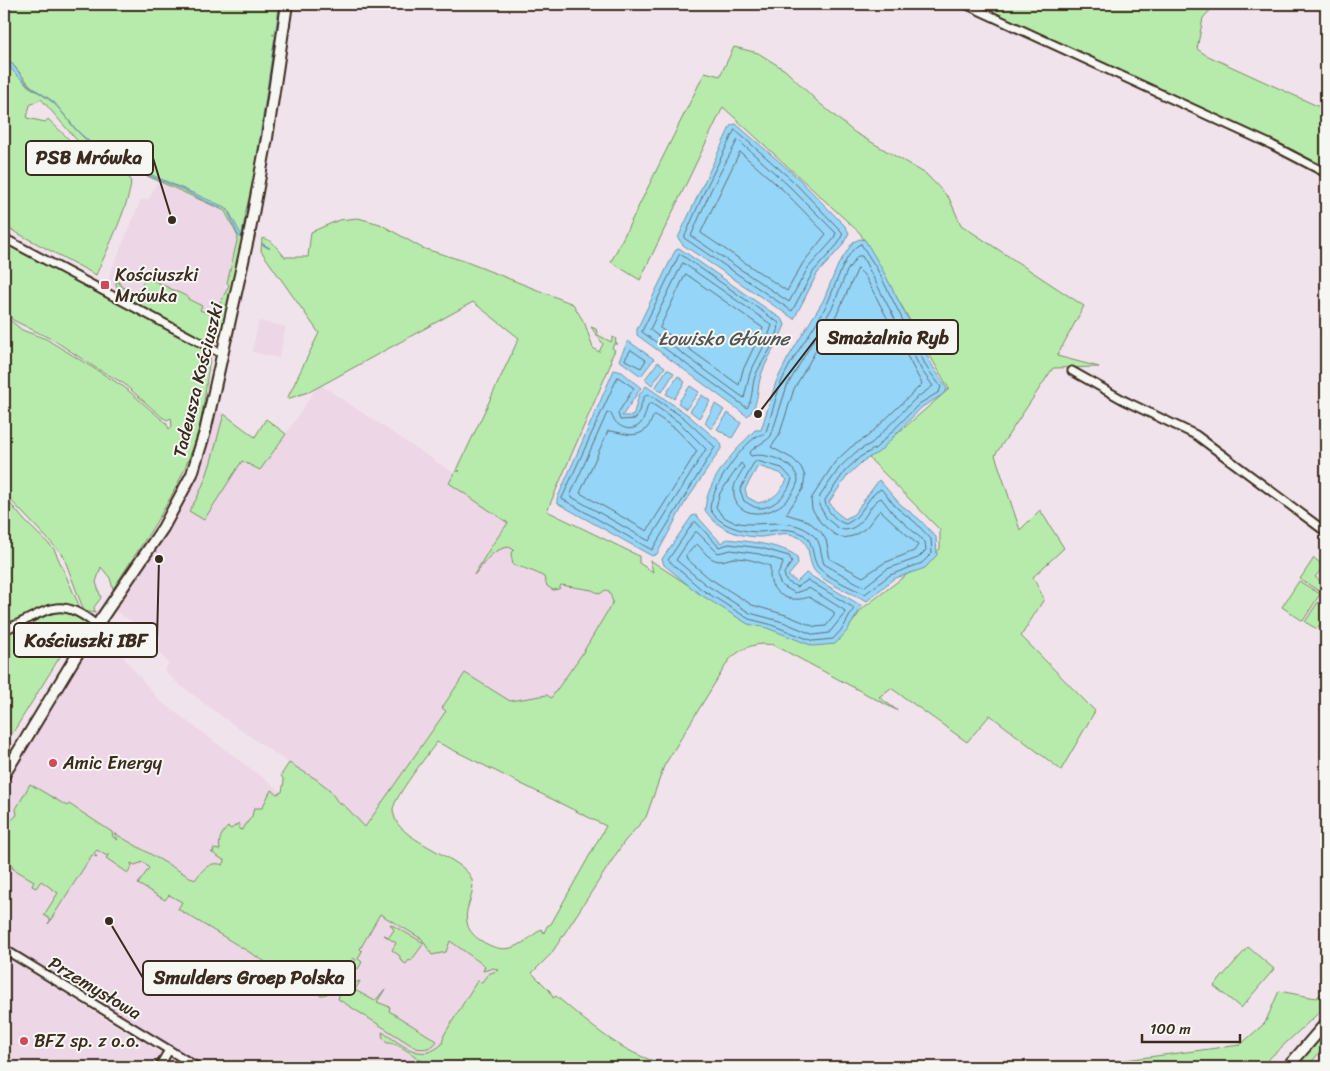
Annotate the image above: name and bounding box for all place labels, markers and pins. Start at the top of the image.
callout: PSB Mrówka [26,141,153,175]
place label: Kościuszki Mrówka [115,259,199,312]
marker: Kościuszki Mrówka [99,279,111,291]
callout: Smażalnia Ryb [817,320,958,354]
callout: Kościuszki IBF [14,623,157,657]
place label: Amic Energy [62,747,163,779]
marker: Amic Energy [47,757,59,769]
callout: Smulders Groep Polska [143,961,355,995]
place label: BFZ sp. z o.o. [34,1025,141,1057]
marker: BFZ sp. z o.o. [18,1035,30,1047]

